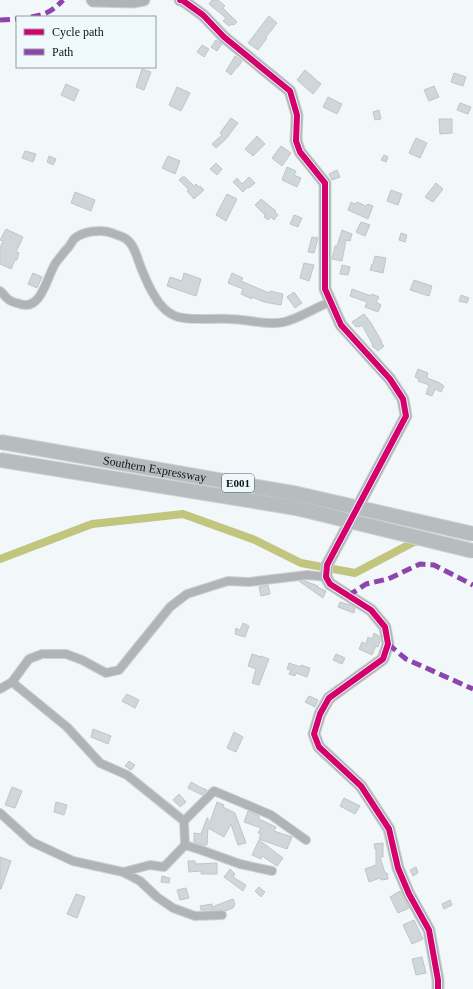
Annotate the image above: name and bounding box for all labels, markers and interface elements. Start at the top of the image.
legend [16,16,156,68]
text: Cycle path [52,25,104,39]
text: Path [52,45,73,59]
street label: Southern Expressway [102,453,207,485]
road number: E001 [222,474,254,492]

